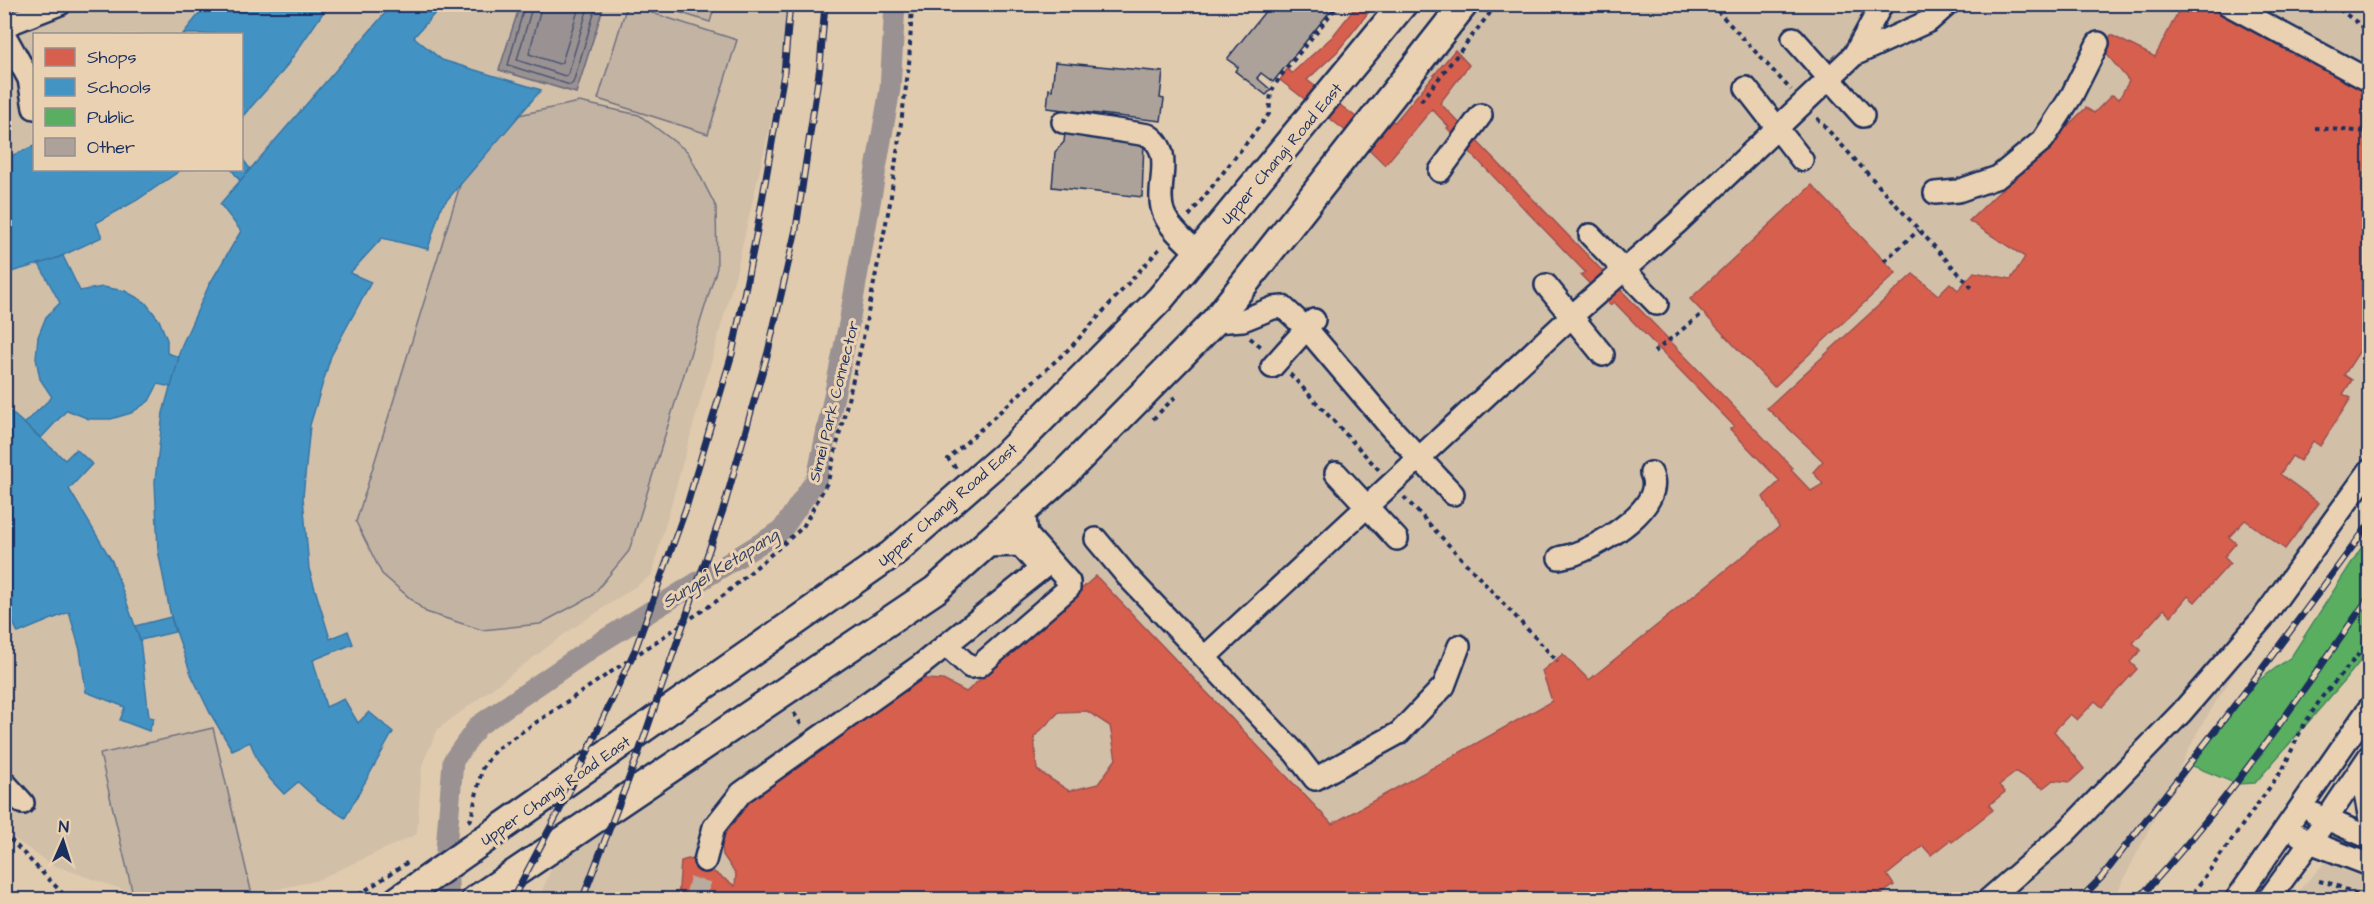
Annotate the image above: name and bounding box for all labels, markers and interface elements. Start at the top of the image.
legend [33,33,243,171]
text: Shops [87,45,137,70]
text: Schools [87,75,151,100]
street label: Upper Changi Road East [1216,78,1349,230]
text: Public [87,105,135,130]
text: Other [87,135,135,160]
street label: Simei Park Connector [803,318,865,484]
street label: Upper Changi Road East [873,438,1023,572]
water label: Sungei Ketapang [657,522,785,615]
street label: Upper Changi Road East [476,730,636,852]
north arrow [33,811,93,871]
text: N [58,816,69,838]

